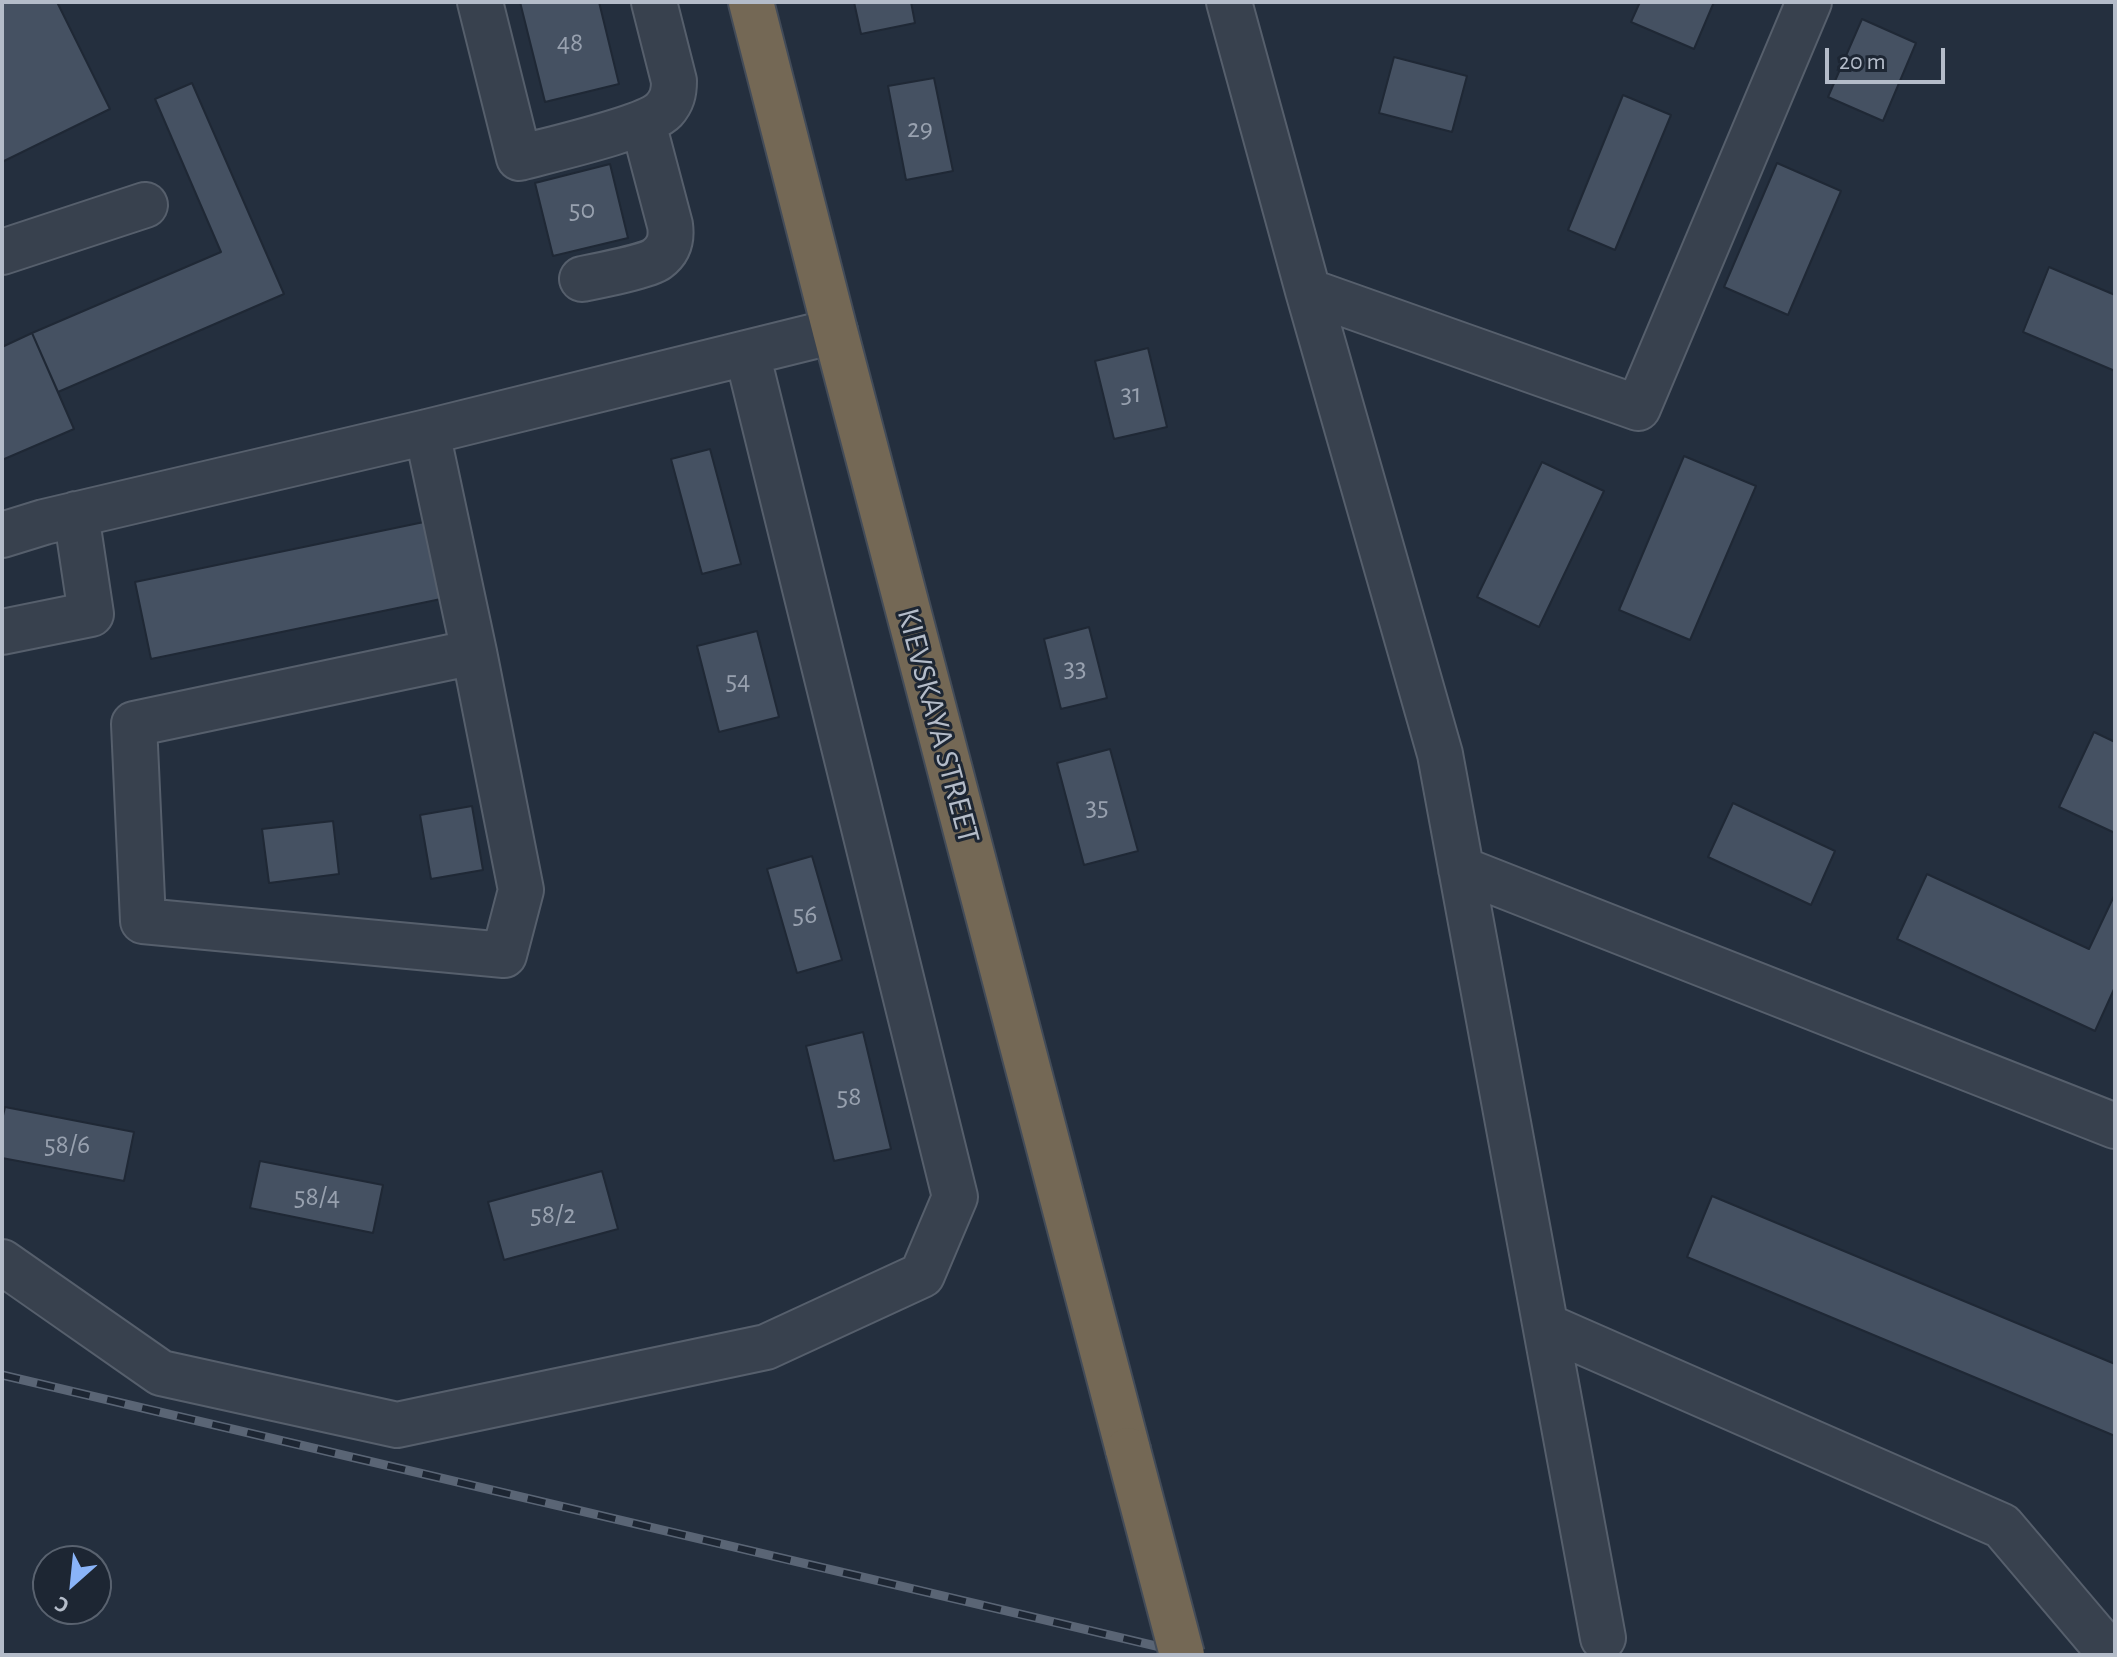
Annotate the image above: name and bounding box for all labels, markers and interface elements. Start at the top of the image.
house number: 48 [557,26,583,60]
scale bar [1829,32,1949,82]
text: 20 m [1839,50,1886,74]
house number: 29 [907,112,933,146]
house number: 50 [569,193,595,227]
house number: 31 [1120,377,1142,411]
street label: KIEVSKAYA STREET [888,604,988,848]
house number: 33 [1063,651,1087,685]
house number: 54 [725,664,751,698]
house number: 35 [1085,790,1109,824]
house number: 56 [793,898,817,932]
house number: 58 [837,1080,861,1114]
house number: 58/6 [44,1128,90,1162]
house number: 58/4 [294,1180,340,1214]
house number: 58/2 [530,1198,576,1232]
north arrow [32,1545,112,1625]
text: С [52,1592,72,1617]

